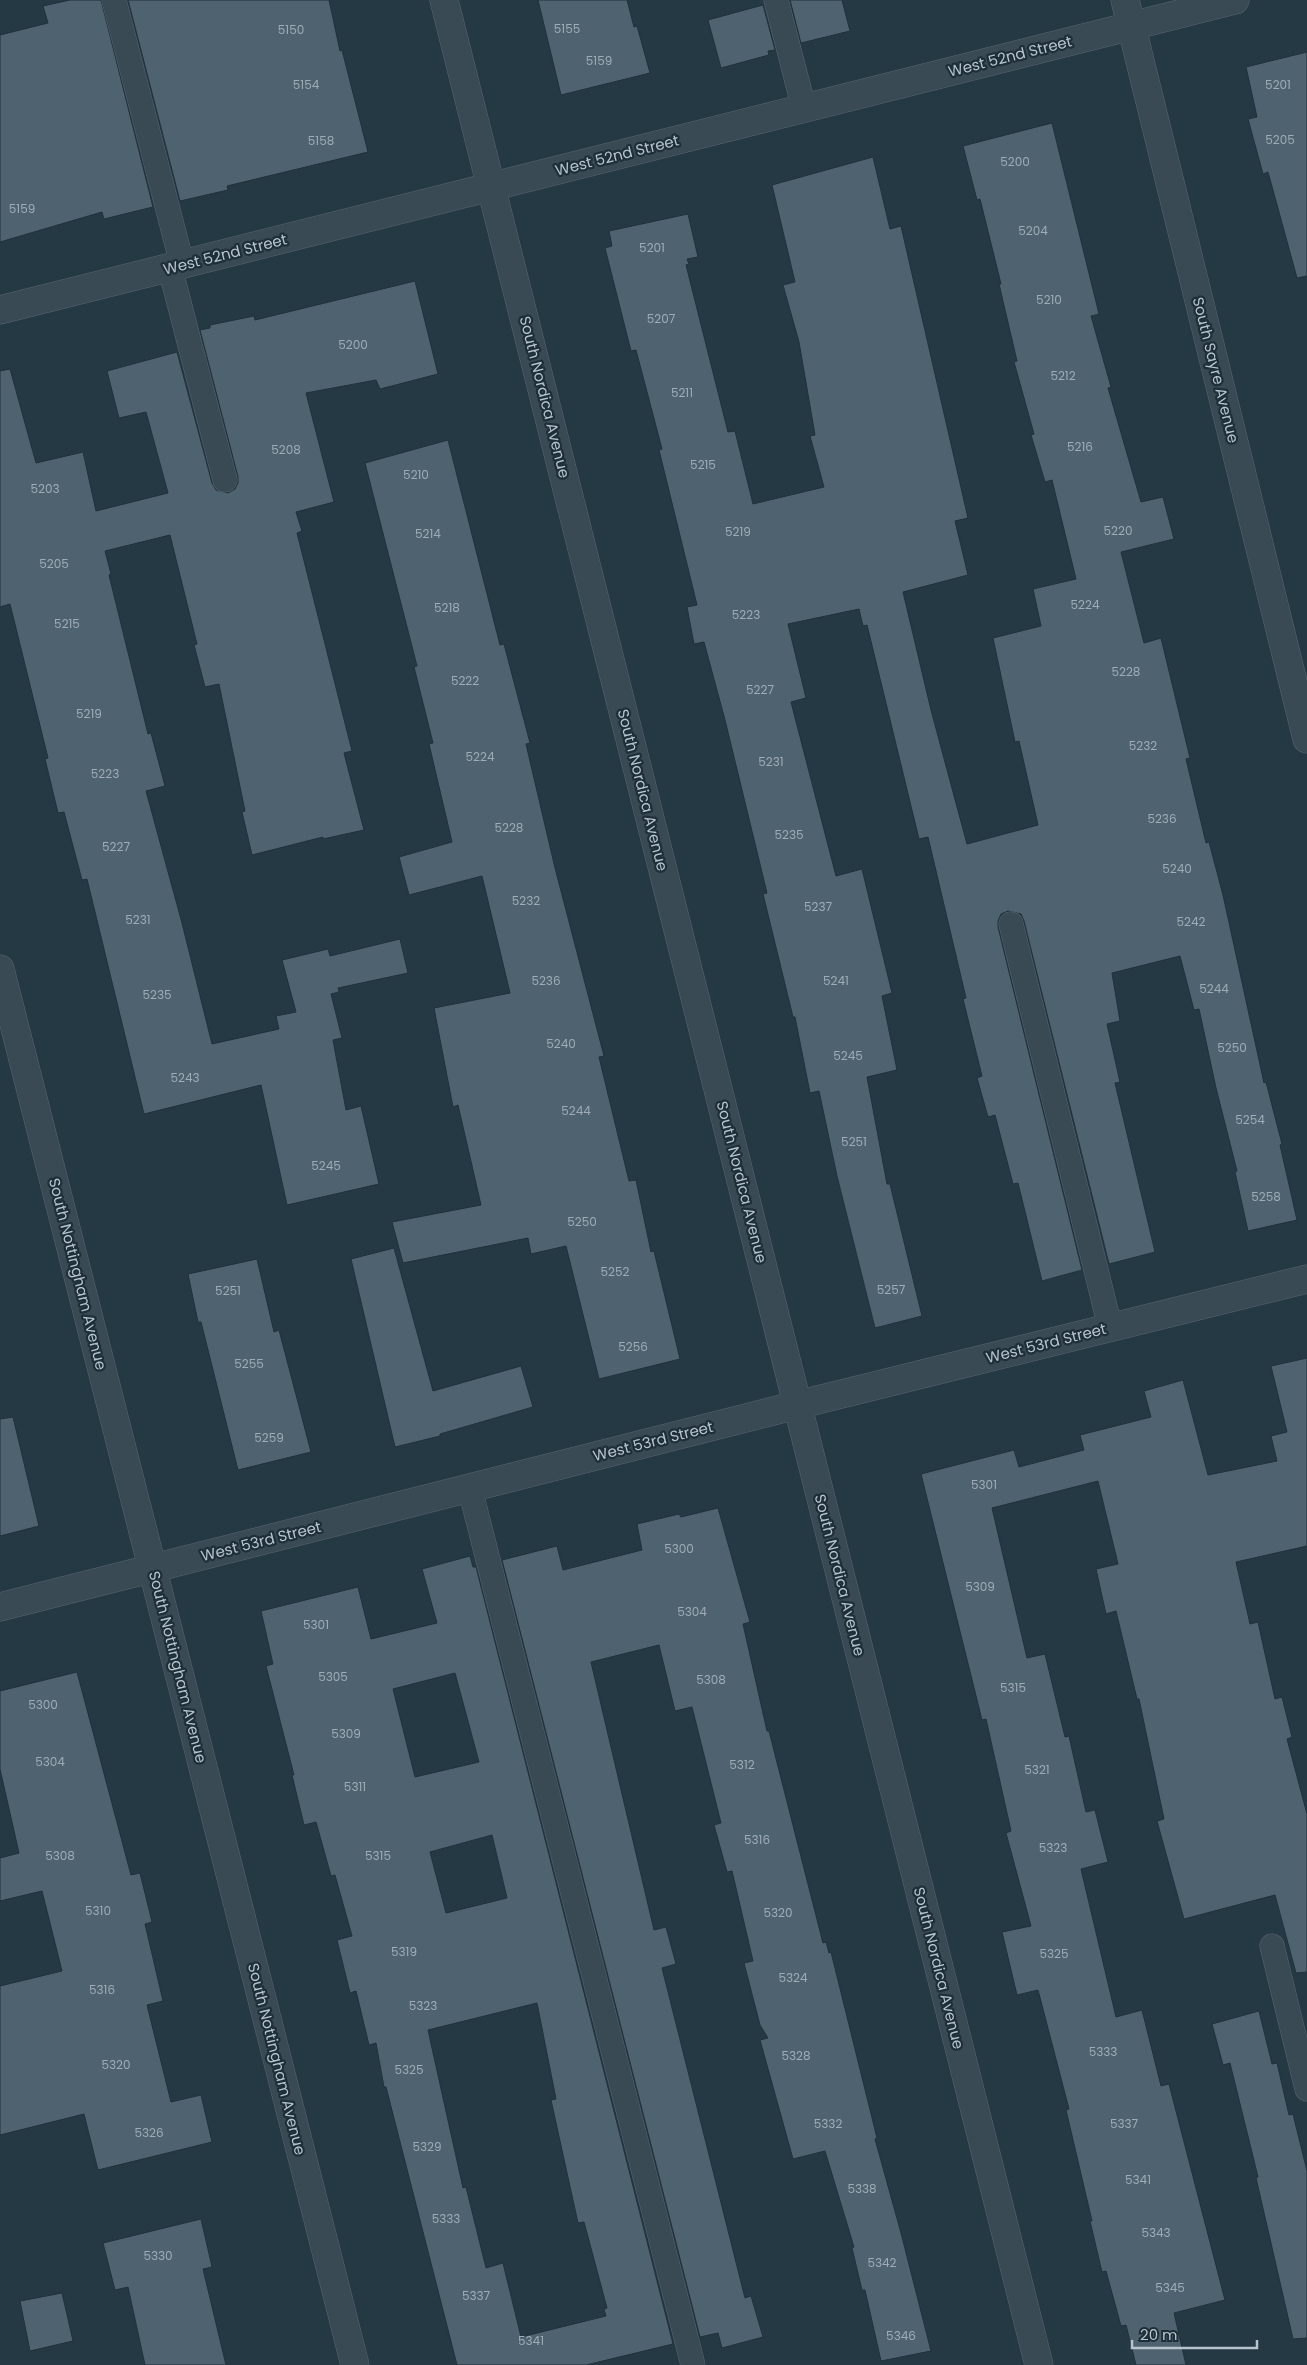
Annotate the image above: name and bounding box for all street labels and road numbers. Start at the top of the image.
street label: West 52nd Street [946,30,1074,82]
street label: West 52nd Street [553,129,681,181]
street label: West 52nd Street [161,228,289,280]
street label: South Sayre Avenue [1188,295,1244,445]
street label: South Nordica Avenue [515,314,575,480]
street label: South Nordica Avenue [613,707,673,873]
street label: South Nordica Avenue [712,1099,772,1265]
street label: South Nottingham Avenue [44,1176,112,1372]
street label: West 53rd Street [984,1318,1108,1368]
street label: West 53rd Street [591,1416,715,1466]
street label: South Nordica Avenue [810,1492,870,1658]
street label: West 53rd Street [199,1516,323,1566]
street label: South Nottingham Avenue [144,1569,212,1765]
street label: South Nordica Avenue [909,1885,969,2051]
street label: South Nottingham Avenue [243,1961,311,2157]

